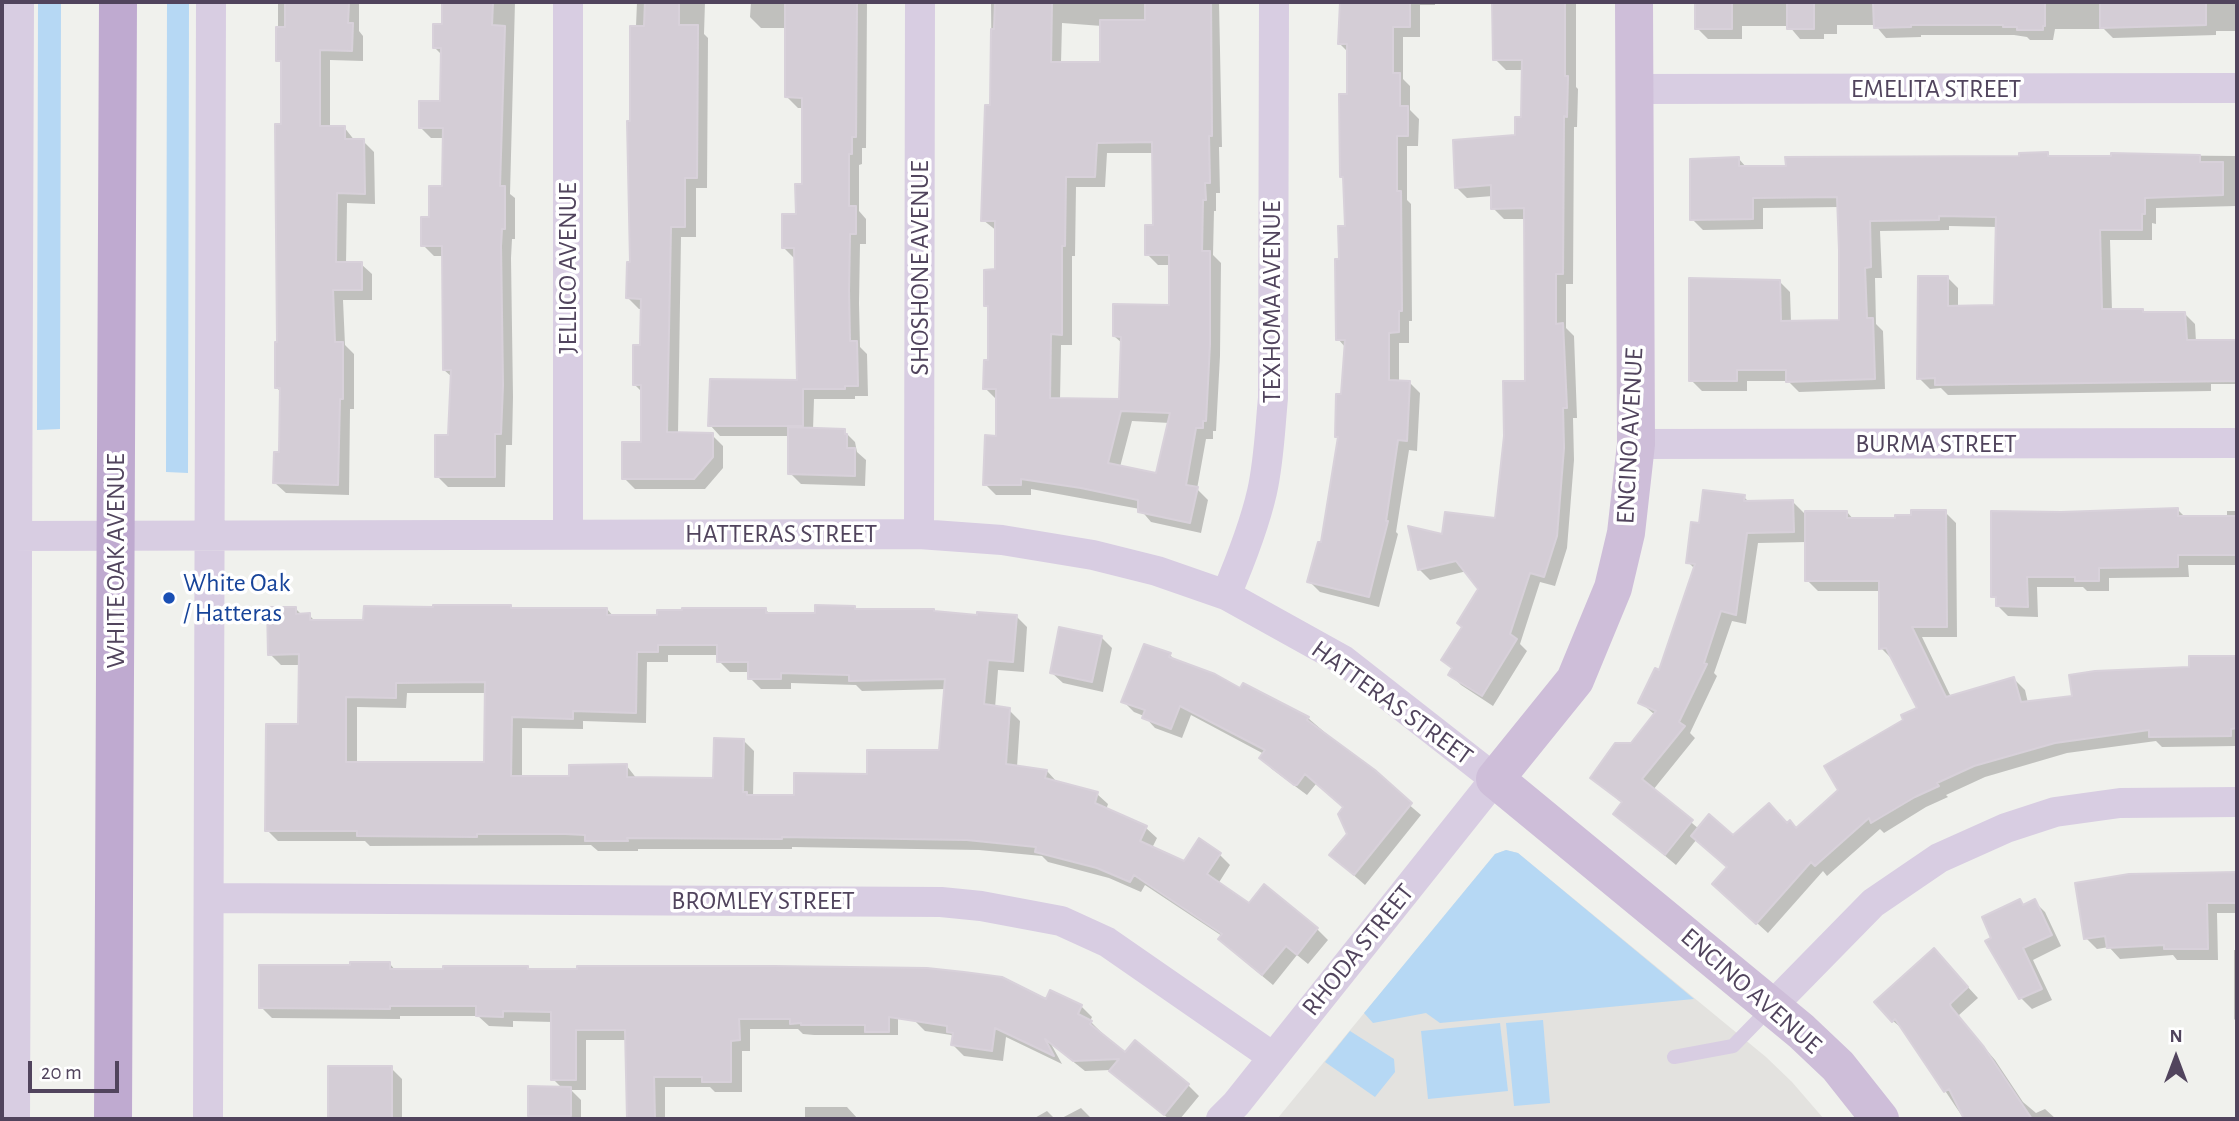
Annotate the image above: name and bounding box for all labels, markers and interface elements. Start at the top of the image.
street label: EMELITA STREET [1851,73,2021,105]
street label: SHOSHONE AVENUE [904,160,936,376]
street label: JELLICO AVENUE [552,182,584,354]
street label: TEXHOMA AVENUE [1256,201,1288,403]
street label: ENCINO AVENUE [1610,347,1650,525]
street label: BURMA STREET [1855,428,2017,460]
street label: WHITE OAK AVENUE [100,453,132,669]
street label: HATTERAS STREET [685,518,877,550]
place label: White Oak / Hatteras [183,567,290,628]
marker: White Oak / Hatteras [161,590,177,606]
street label: HATTERAS STREET [1305,634,1479,772]
street label: RHODA STREET [1295,878,1421,1022]
street label: BROMLEY STREET [671,885,855,917]
street label: ENCINO AVENUE [1674,921,1828,1061]
north arrow [2141,1023,2211,1093]
text: N [2169,1027,2183,1046]
scale bar [32,1048,122,1092]
text: 20 m [41,1062,82,1083]

